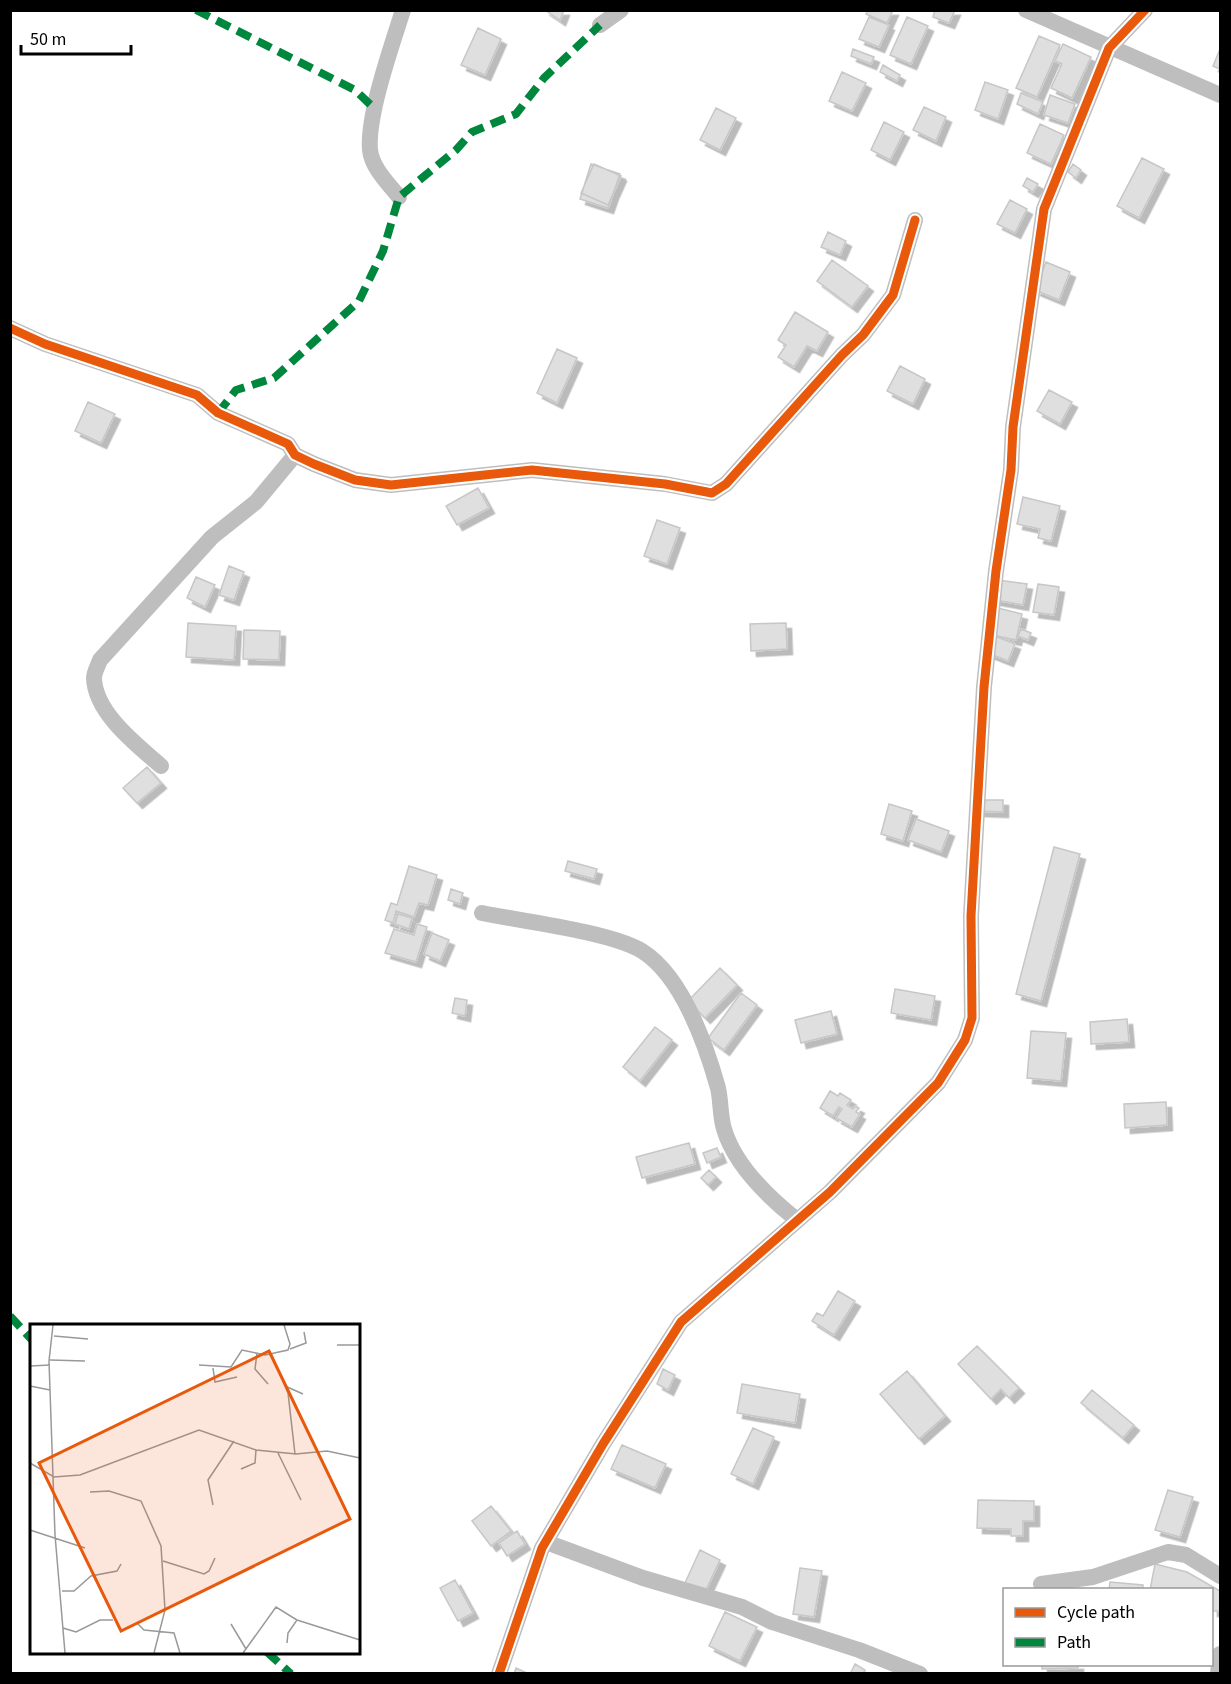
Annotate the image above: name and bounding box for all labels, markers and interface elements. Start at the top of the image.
scale bar [21,18,130,56]
text: 50 m [30,27,66,52]
inset map [30,1324,360,1654]
legend [1003,1588,1213,1666]
text: Cycle path [1057,1600,1135,1625]
text: Path [1057,1630,1091,1655]

